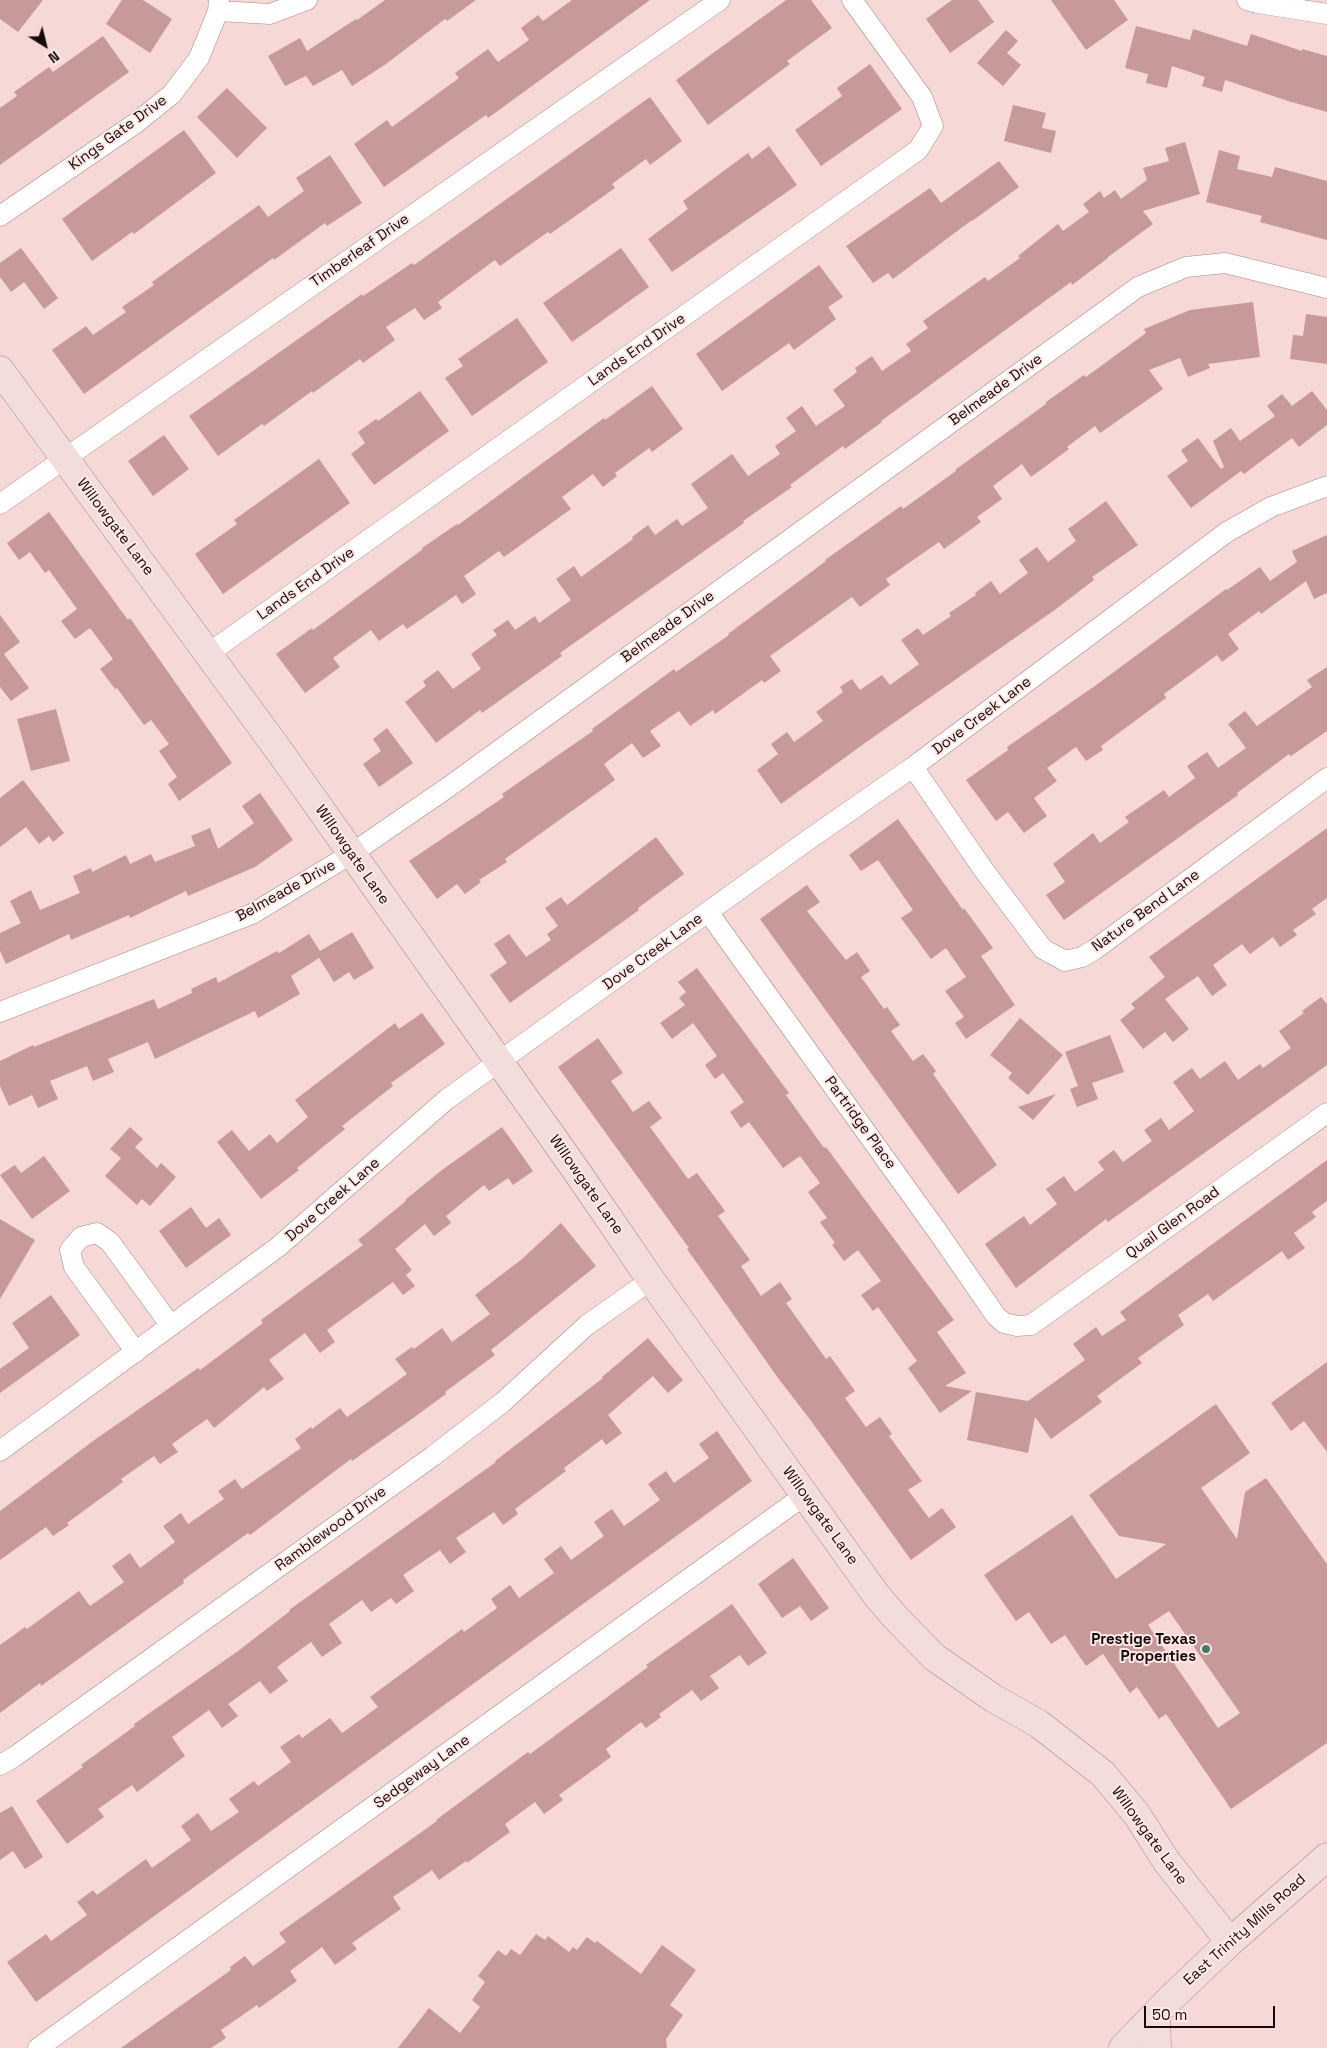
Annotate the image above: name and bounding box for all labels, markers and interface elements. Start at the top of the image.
north arrow [20,20,70,70]
text: N [45,47,63,67]
street label: Kings Gate Drive [65,91,171,175]
street label: Timberleaf Drive [307,210,413,292]
street label: Lands End Drive [585,310,689,390]
street label: Belmeade Drive [946,350,1046,430]
street label: Willowgate Lane [73,475,157,579]
street label: Lands End Drive [254,544,358,624]
street label: Belmeade Drive [618,587,718,667]
street label: Dove Creek Lane [929,673,1035,759]
street label: Willowgate Lane [311,802,393,908]
street label: Belmeade Drive [233,856,339,926]
street label: Nature Bend Lane [1089,866,1203,956]
street label: Dove Creek Lane [600,910,706,994]
street label: Partridge Place [820,1073,900,1173]
street label: Willowgate Lane [545,1132,627,1238]
street label: Dove Creek Lane [282,1154,384,1246]
street label: Quail Glen Road [1123,1183,1223,1263]
street label: Willowgate Lane [778,1463,862,1569]
street label: Ramblewood Drive [272,1483,390,1575]
place label: Prestige Texas Properties [1091,1631,1196,1666]
marker: Prestige Texas Properties [1200,1643,1212,1655]
street label: Sedgeway Lane [370,1731,474,1813]
street label: Willowgate Lane [1107,1783,1191,1889]
street label: East Trinity Mills Road [1180,1870,1310,1990]
scale bar [1147,1996,1278,2028]
text: 50 m [1152,2005,1187,2024]

